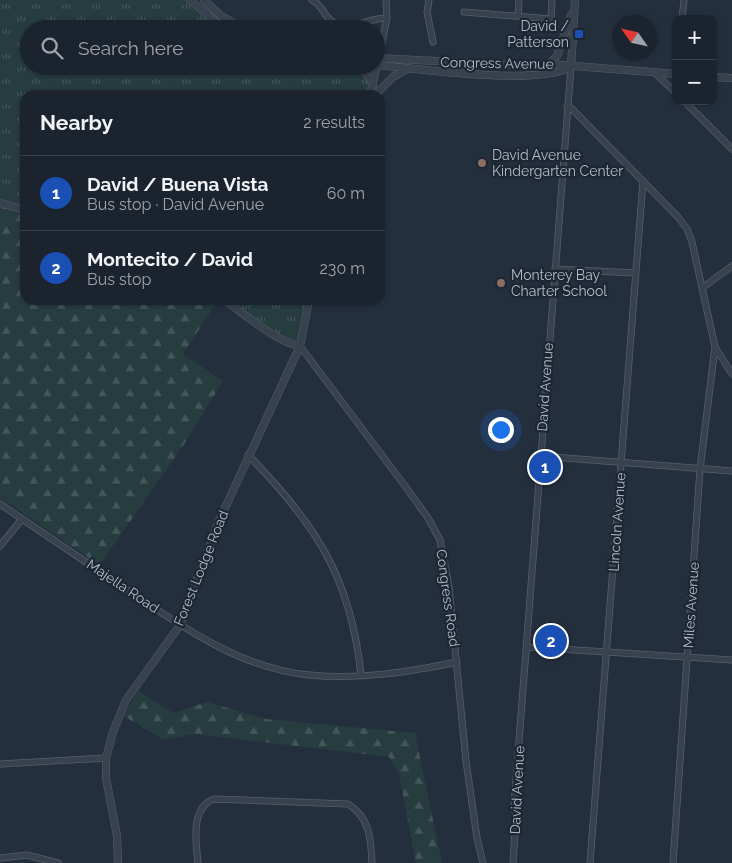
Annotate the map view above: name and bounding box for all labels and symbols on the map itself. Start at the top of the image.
north arrow [612,15,657,60]
place label: David / Patterson [507,18,570,50]
marker: David / Patterson [573,28,585,40]
street label: Congress Avenue [440,54,554,72]
place label: David Avenue Kindergarten Center [492,147,623,179]
marker: David Avenue Kindergarten Center [476,157,488,169]
place label: Monterey Bay Charter School [511,267,607,299]
marker: Monterey Bay Charter School [495,277,507,289]
street label: David Avenue [534,342,556,432]
your location [488,417,514,443]
pin: 1 [529,448,561,486]
street label: Lincoln Avenue [606,472,628,572]
street label: Forest Lodge Road [171,508,231,628]
street label: Congress Road [433,548,463,648]
street label: Majella Road [84,556,162,616]
street label: Miles Avenue [680,561,702,649]
pin: 2 [535,622,567,660]
street label: David Avenue [507,745,527,835]

